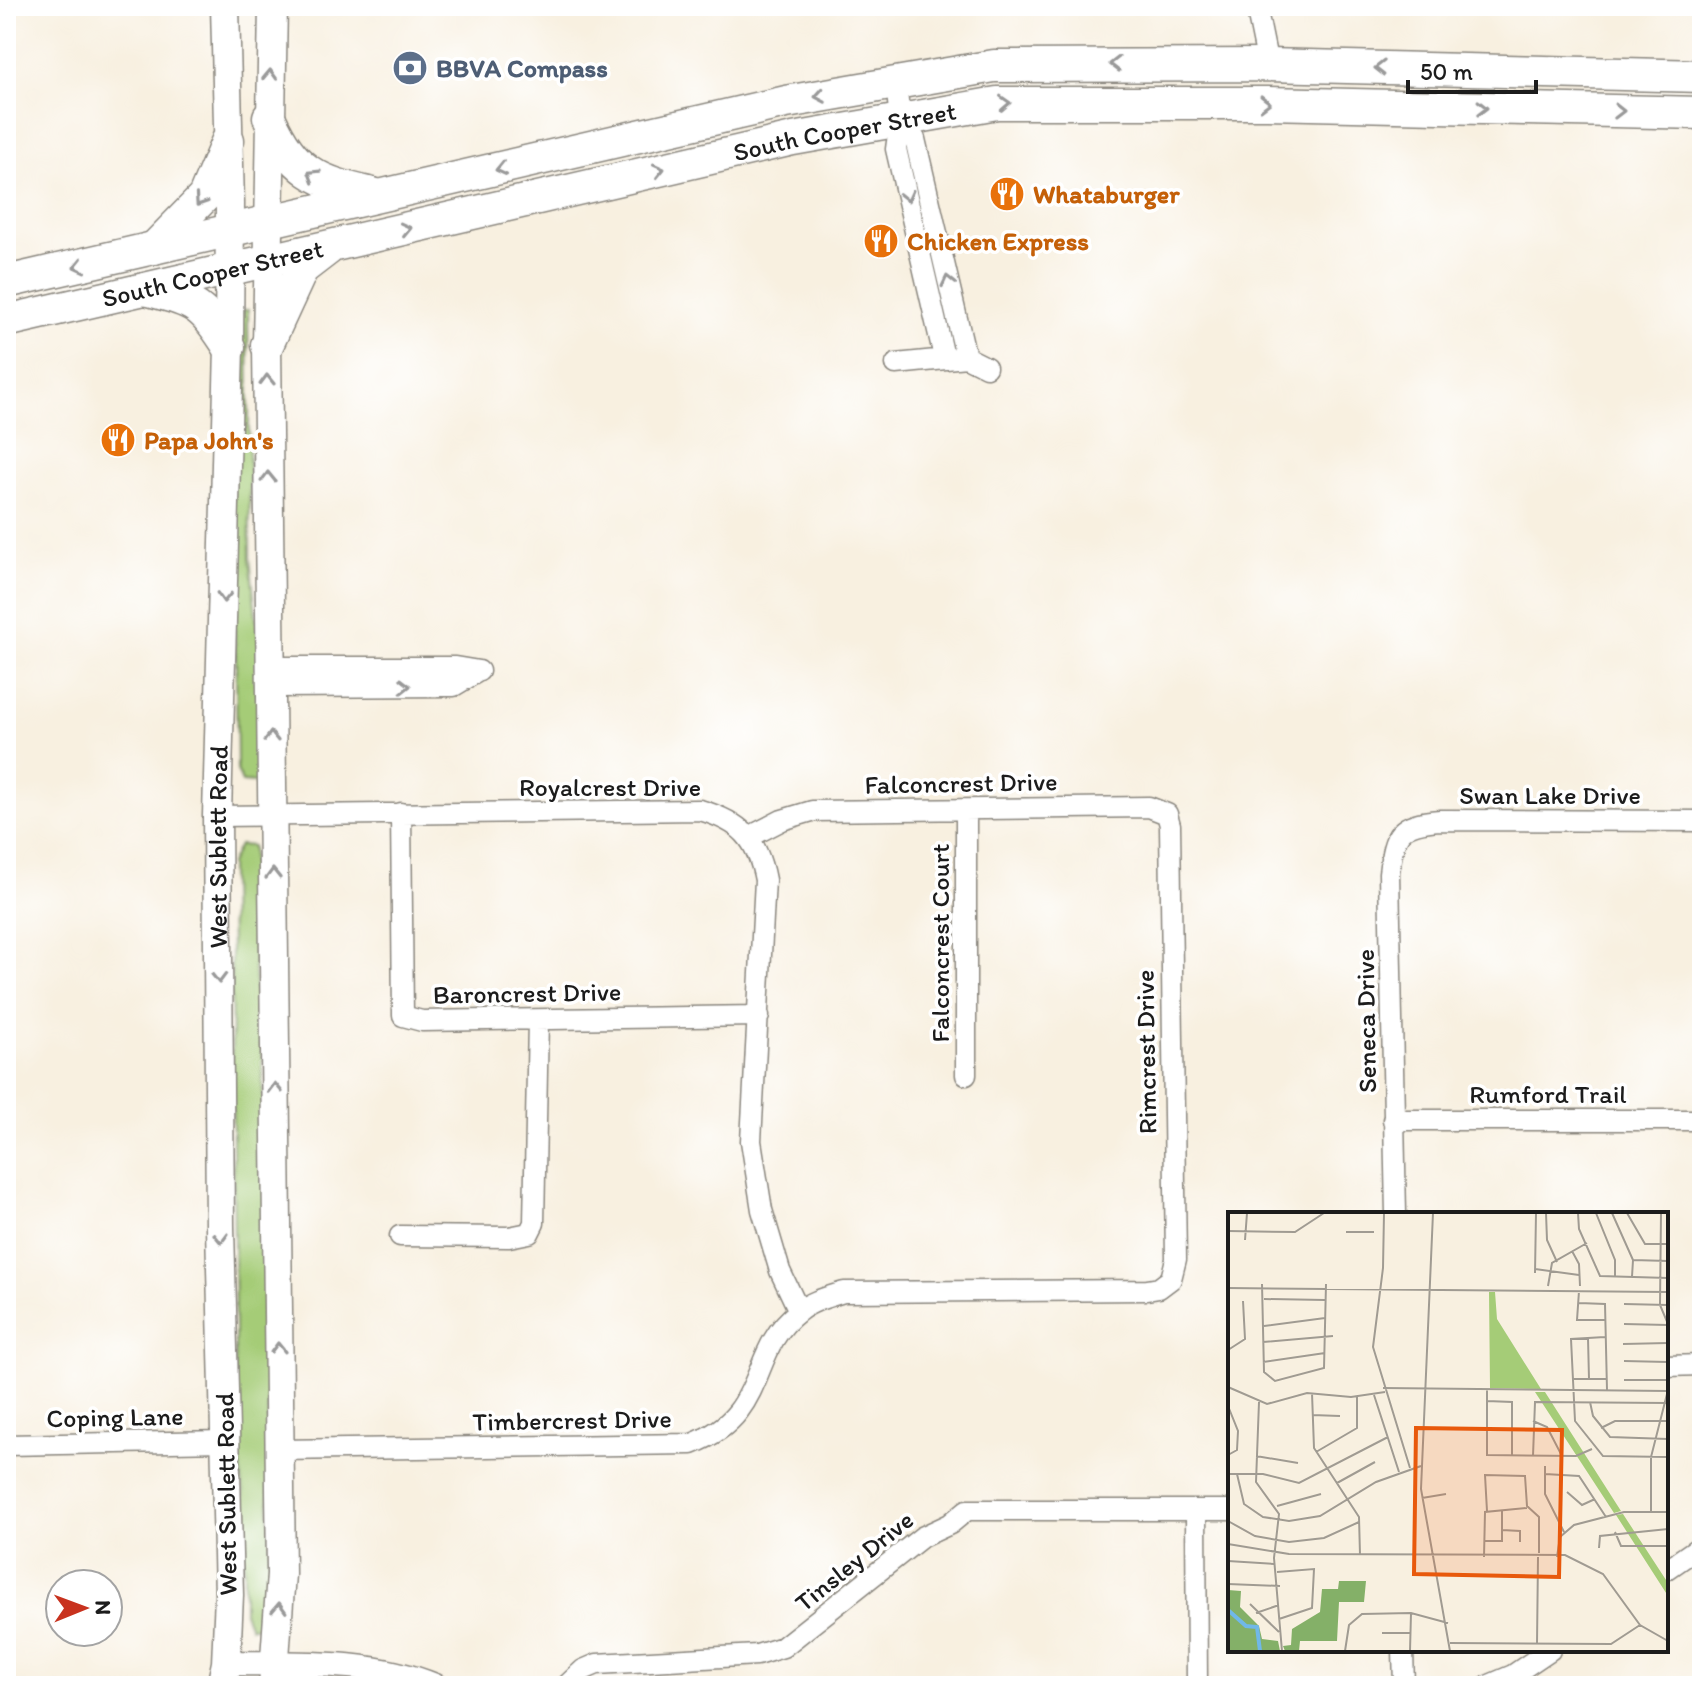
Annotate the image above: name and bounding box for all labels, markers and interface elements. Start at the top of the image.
scale bar [1408,44,1536,94]
bank icon: BBVA Compass [391,49,429,87]
place label: BBVA Compass [436,52,608,84]
one-way arrow [1108,55,1121,73]
text: 50 m [1420,57,1473,86]
one-way arrow [1373,59,1386,77]
one-way arrow [262,68,279,81]
one-way arrow [814,87,827,104]
street label: South Cooper Street [730,94,959,168]
one-way arrow [1259,94,1272,111]
one-way arrow [999,95,1012,112]
one-way arrow [1476,99,1489,116]
one-way arrow [1613,102,1626,120]
one-way arrow [494,159,508,176]
one-way arrow [652,162,665,179]
one-way arrow [307,170,321,185]
restaurant icon: Whataburger [988,175,1026,213]
place label: Whataburger [1033,178,1180,210]
one-way arrow [898,189,915,203]
one-way arrow [194,193,209,207]
one-way arrow [398,222,412,239]
restaurant icon: Chicken Express [862,222,900,260]
place label: Chicken Express [907,225,1089,257]
street label: South Cooper Street [99,232,326,314]
one-way arrow [73,257,87,274]
one-way arrow [940,275,957,289]
one-way arrow [258,373,276,386]
restaurant icon: Papa John's [99,421,137,459]
place label: Papa John's [144,424,274,456]
one-way arrow [259,470,277,483]
one-way arrow [215,591,233,604]
one-way arrow [399,677,412,695]
one-way arrow [262,730,280,743]
street label: West Sublett Road [201,744,235,949]
street label: Falconcrest Drive [864,765,1058,801]
street label: Royalcrest Drive [519,771,701,803]
street label: Swan Lake Drive [1459,779,1641,811]
street label: Falconcrest Court [924,843,956,1042]
one-way arrow [264,867,281,880]
street label: Seneca Drive [1349,949,1383,1093]
street label: Rimcrest Drive [1129,970,1163,1134]
one-way arrow [211,972,228,985]
street label: Baroncrest Drive [432,975,622,1011]
street label: Rumford Trail [1469,1078,1627,1110]
one-way arrow [266,1081,284,1094]
inset map [1228,1212,1668,1652]
one-way arrow [212,1232,229,1245]
one-way arrow [269,1341,287,1354]
street label: West Sublett Road [208,1391,244,1596]
street label: Coping Lane [46,1400,184,1434]
street label: Timbercrest Drive [472,1402,672,1438]
street label: Tinsley Drive [788,1503,920,1619]
north arrow [44,1568,124,1648]
text: N [90,1600,117,1615]
one-way arrow [271,1601,288,1614]

